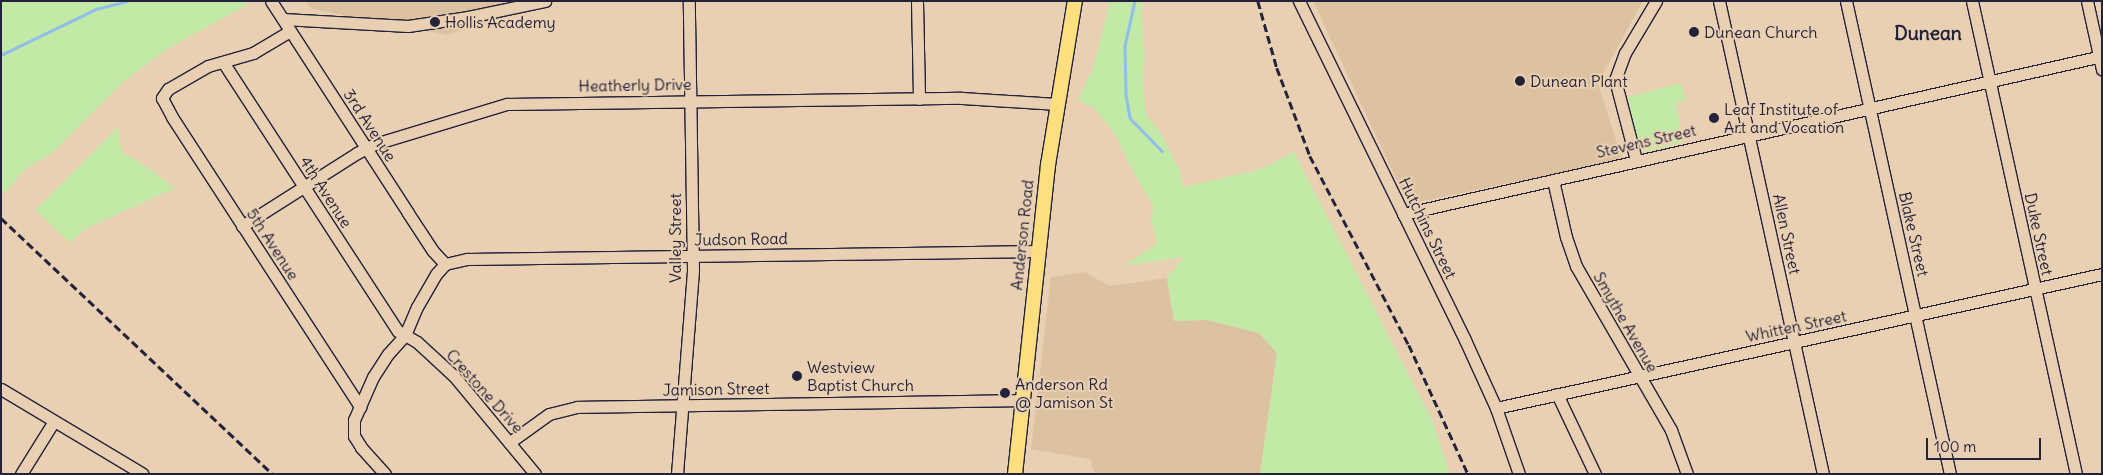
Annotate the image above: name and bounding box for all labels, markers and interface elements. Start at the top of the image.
place label: Hollis Academy [445,12,556,32]
marker: Hollis Academy [429,16,441,28]
place label: Dunean Church [1704,22,1818,42]
district label: Dunean [1894,23,1962,45]
marker: Dunean Church [1688,26,1700,38]
place label: Dunean Plant [1530,71,1628,91]
street label: Heatherly Drive [578,74,692,96]
marker: Dunean Plant [1514,75,1526,87]
street label: 3rd Avenue [340,85,400,165]
place label: Leaf Institute of Art and Vocation [1724,99,1844,137]
marker: Leaf Institute of Art and Vocation [1708,112,1720,124]
street label: Stevens Street [1594,120,1698,162]
street label: 4th Avenue [296,153,356,231]
street label: Hutchins Street [1395,174,1461,282]
street label: Anderson Road [1007,179,1037,291]
street label: Blake Street [1895,190,1933,278]
street label: Duke Street [2021,191,2057,277]
street label: Allen Street [1769,192,1805,276]
street label: Valley Street [665,193,685,283]
street label: 5th Avenue [243,205,303,283]
street label: Judson Road [694,229,788,249]
street label: Smythe Avenue [1590,268,1662,376]
street label: Whitten Street [1744,306,1848,346]
street label: Crestone Drive [442,345,528,437]
place label: Westview Baptist Church [807,357,914,395]
marker: Westview Baptist Church [791,370,803,382]
place label: Anderson Rd @ Jamison St [1015,374,1113,412]
street label: Jamison Street [662,378,770,400]
marker: Anderson Rd @ Jamison St [999,387,1011,399]
scale bar [1928,428,2043,460]
text: 100 m [1934,437,1976,456]

